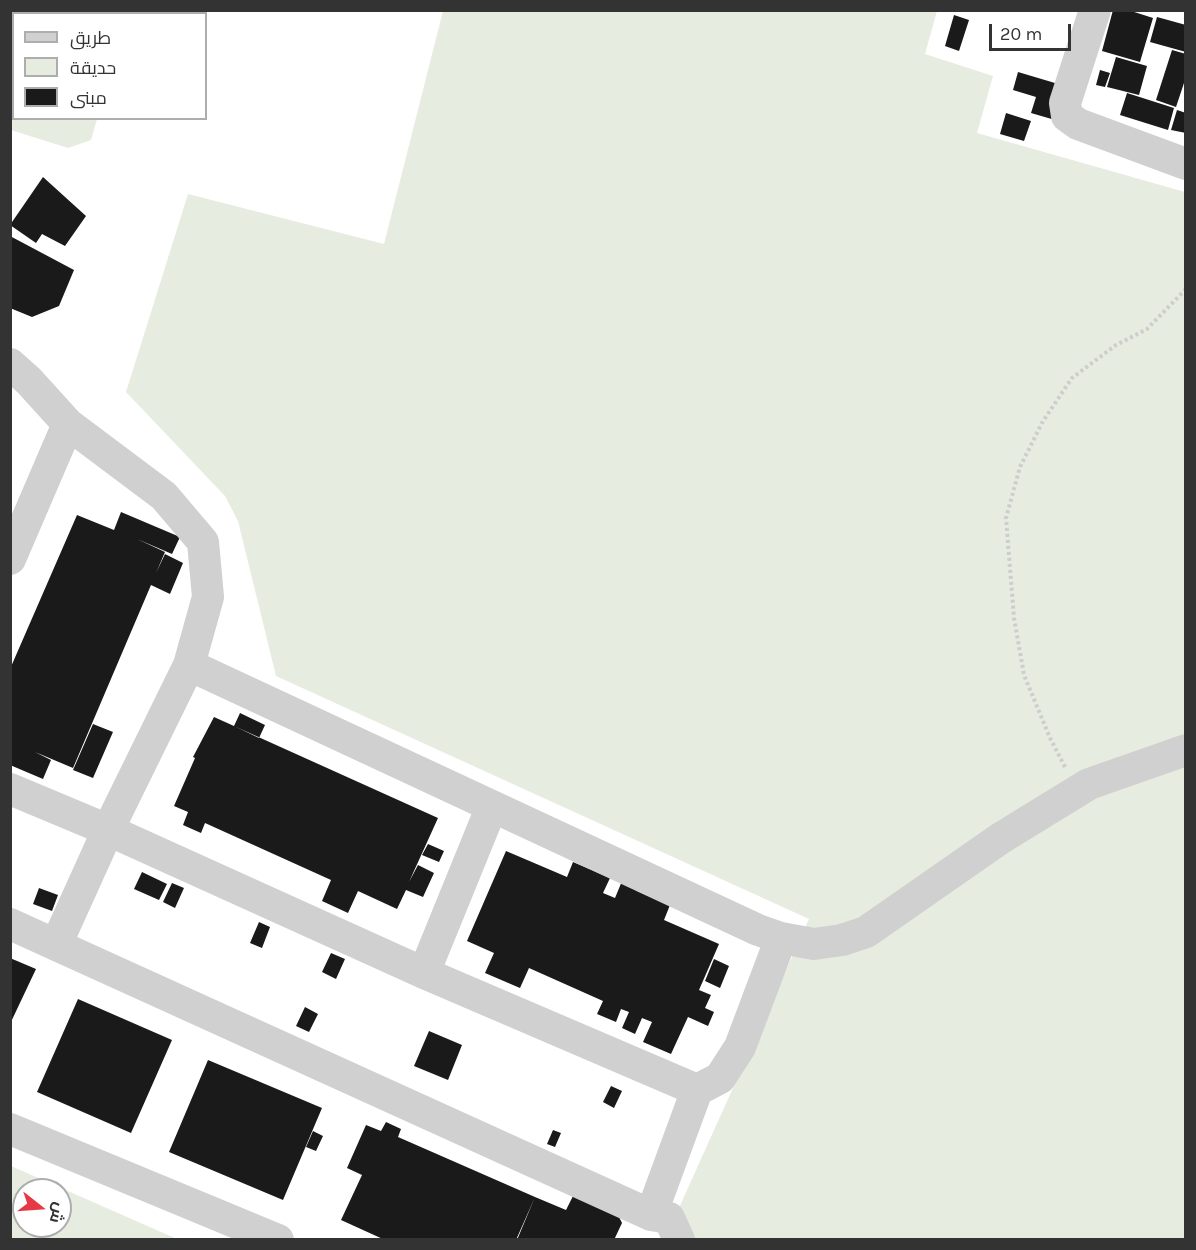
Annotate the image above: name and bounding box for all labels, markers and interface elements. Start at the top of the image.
legend [12,12,207,120]
scale bar [992,12,1074,50]
text: 20 m [1000,23,1042,45]
text: طريق [70,27,111,49]
text: حديقة [70,57,116,79]
text: مبنى [70,87,107,109]
north arrow [12,1178,72,1238]
text: ش [46,1200,70,1225]

